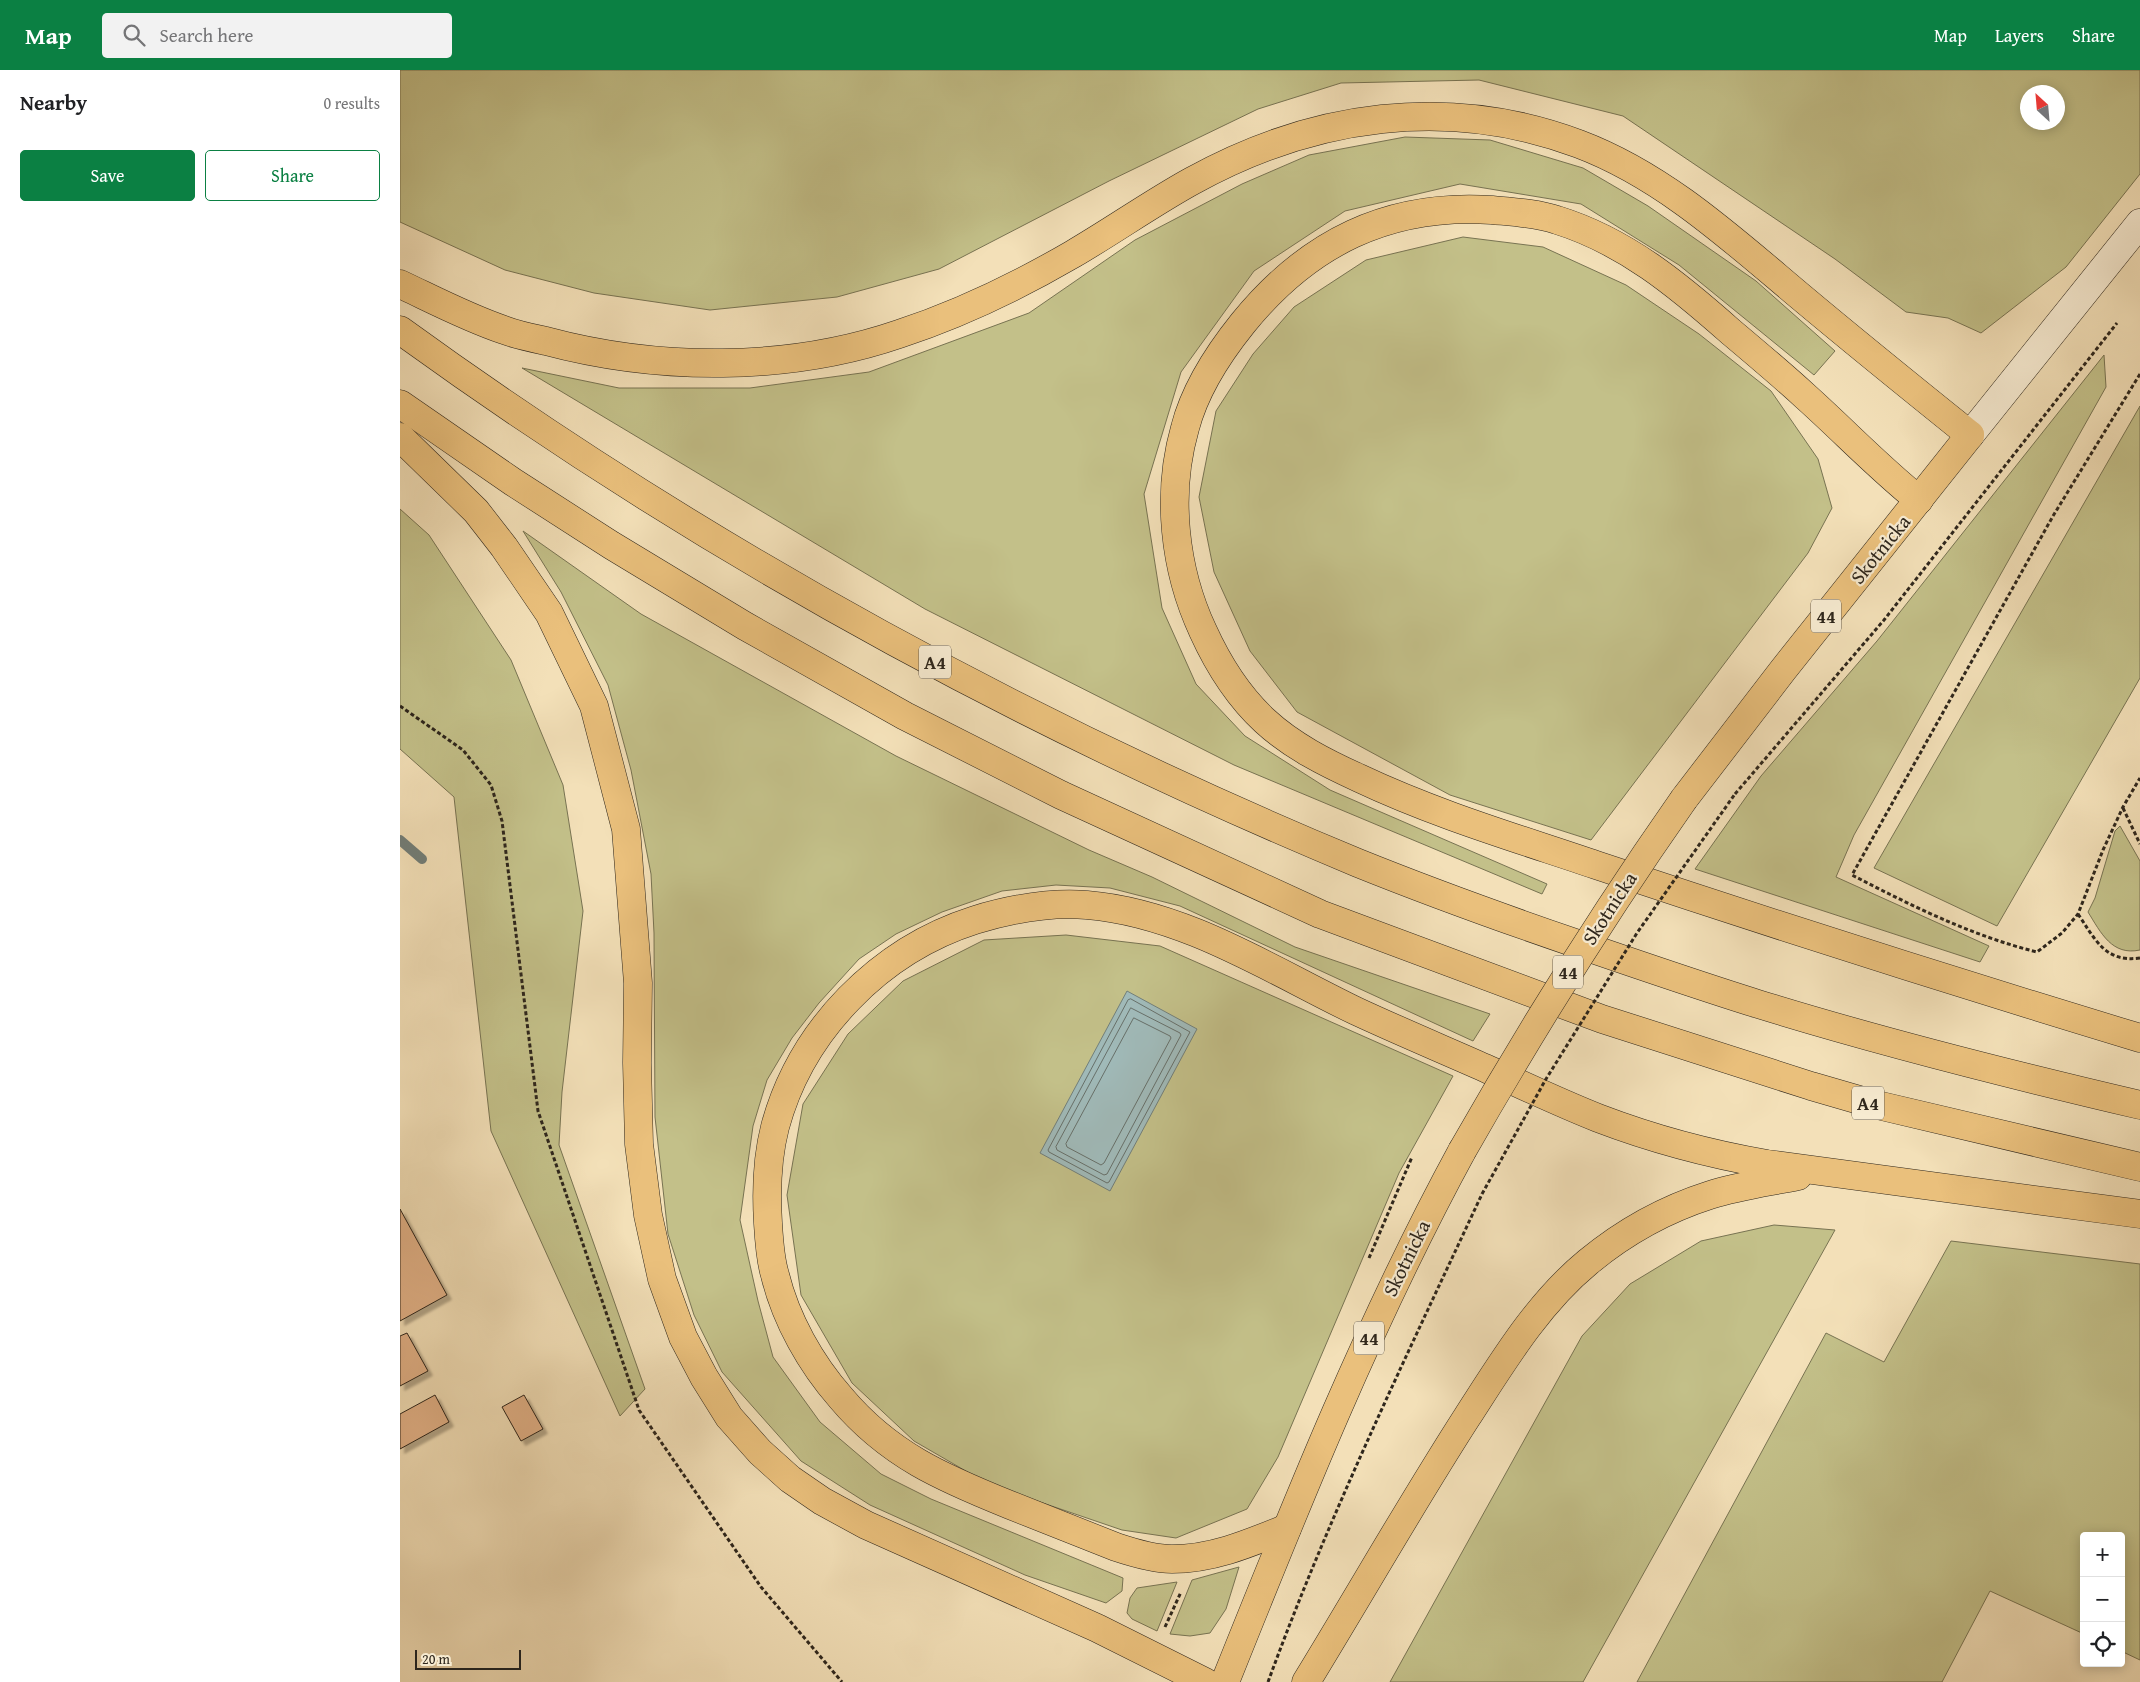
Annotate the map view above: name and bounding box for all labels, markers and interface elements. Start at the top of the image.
search box [102,13,452,58]
text: Map [25,18,72,53]
icon: search [120,21,148,49]
text: Search here [160,21,253,49]
text: Map [1934,22,1967,49]
text: Layers [1995,22,2044,49]
text: Share [2072,22,2115,49]
north arrow [2020,85,2065,130]
text: Nearby [20,87,87,118]
text: 0 results [323,91,380,115]
button: Save [20,150,195,201]
button: Share [205,150,380,201]
street label: Skotnicka [1843,508,1917,590]
road number: 44 [1811,600,1841,632]
road number: A4 [919,646,951,678]
street label: Skotnicka [1575,865,1644,950]
road number: 44 [1553,956,1583,989]
road number: A4 [1852,1086,1884,1120]
street label: Skotnicka [1375,1214,1437,1301]
road number: 44 [1354,1322,1384,1354]
map controls [2080,1532,2125,1667]
button: + [2080,1532,2125,1577]
button: − [2080,1577,2125,1622]
button: locate [2080,1622,2125,1667]
scale bar [415,1647,521,1670]
text: 20 m [422,1649,450,1669]

